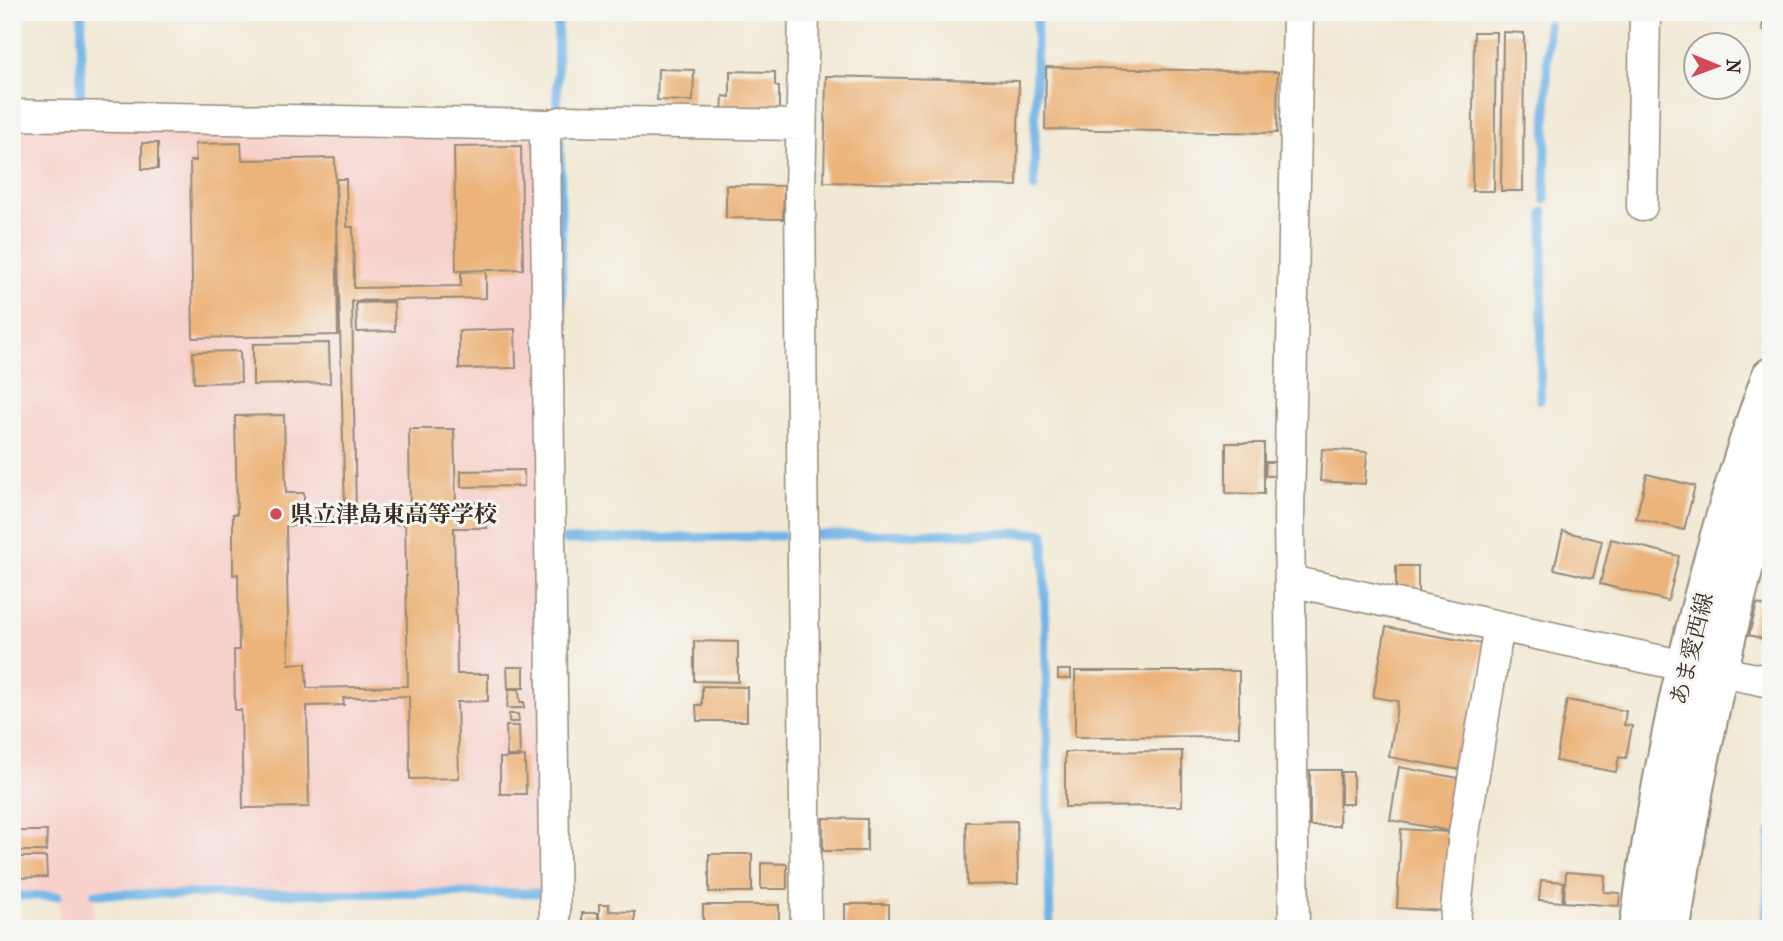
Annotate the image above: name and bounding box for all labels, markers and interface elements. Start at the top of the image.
north arrow [1682,32,1752,102]
text: N [1722,59,1744,74]
place label: 県立津島東高等学校 [290,501,497,528]
marker: 県立津島東高等学校 [268,506,284,522]
street label: あま愛西線 [1665,590,1719,708]

